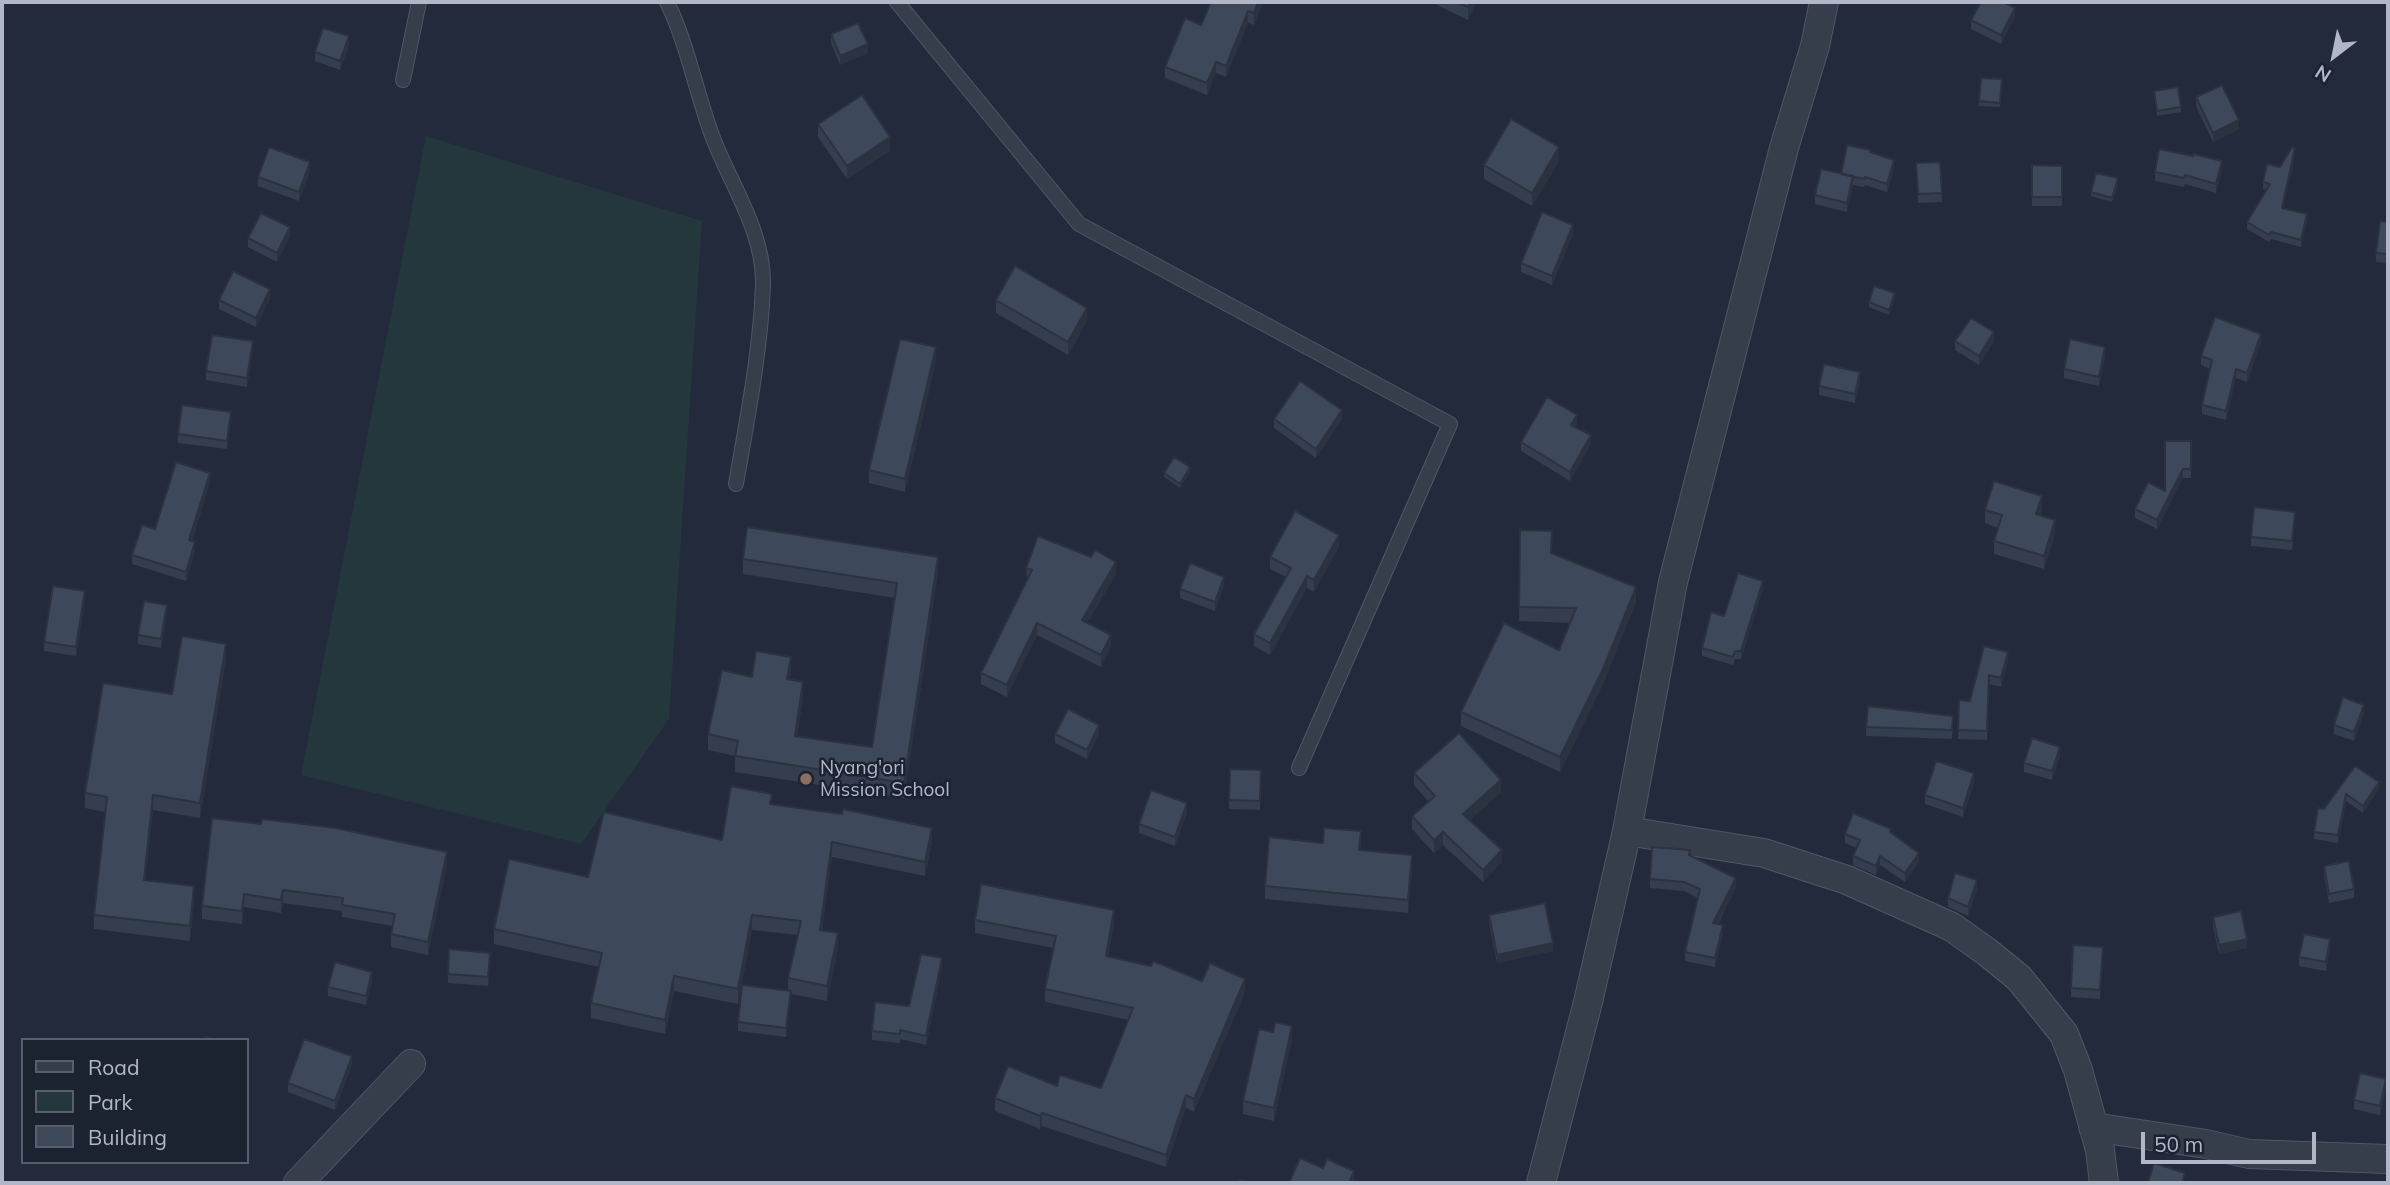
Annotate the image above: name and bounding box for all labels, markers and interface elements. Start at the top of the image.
north arrow [2299,21,2369,91]
text: N [2310,60,2335,88]
place label: Nyang'ori Mission School [820,757,950,801]
marker: Nyang'ori Mission School [798,771,814,787]
legend [21,1038,248,1164]
text: Road [88,1054,139,1080]
text: Park [88,1089,132,1115]
scale bar [2145,1118,2320,1162]
text: Building [88,1124,167,1150]
text: 50 m [2154,1131,2203,1157]

